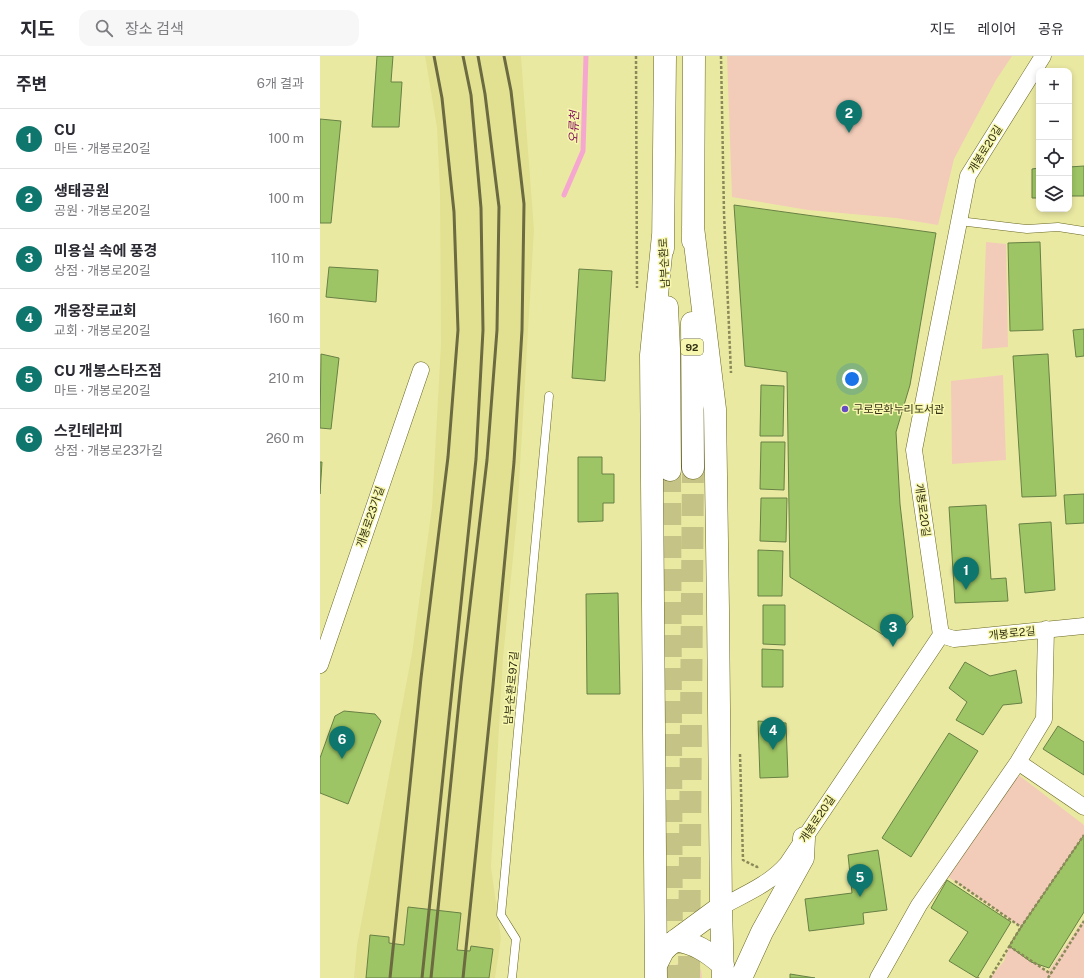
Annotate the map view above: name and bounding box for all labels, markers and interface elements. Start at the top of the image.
search box [79,10,359,46]
icon: search [93,17,115,39]
text: 지도 [20,18,55,40]
text: 장소 검색 [125,20,184,37]
text: 지도 [930,21,956,37]
text: 레이어 [978,21,1016,37]
text: 공유 [1038,21,1064,37]
map controls [1036,68,1072,212]
button: + [1036,68,1072,104]
text: 주변 [16,74,47,94]
text: 6개 결과 [257,76,304,91]
pin: 2 [836,100,862,133]
button: − [1036,104,1072,140]
water label: 오류천 [566,108,582,144]
text: CU [54,121,76,138]
street label: 개봉로20길 [966,123,1004,175]
text: 1 [26,131,32,146]
text: 100 m [268,131,304,146]
button: locate [1036,140,1072,176]
text: 마트 · 개봉로20길 [54,141,151,156]
button: layers [1036,176,1072,212]
text: 생태공원 [54,182,109,199]
text: 2 [25,191,33,206]
text: 100 m [268,191,304,206]
text: 공원 · 개봉로20길 [54,203,151,218]
street label: 남부순환로 [657,237,671,289]
text: 미용실 속에 풍경 [54,242,157,259]
text: 3 [25,251,33,266]
text: 110 m [271,251,304,266]
text: 상점 · 개봉로20길 [54,263,151,278]
text: 개웅장로교회 [54,302,137,319]
text: 4 [25,311,33,326]
text: 160 m [268,311,304,326]
text: 교회 · 개봉로20길 [54,323,151,338]
road number: 92 [681,339,703,355]
text: CU 개봉스타즈점 [54,362,162,379]
your location [842,369,862,389]
text: 5 [25,371,33,386]
text: 210 m [269,371,304,386]
text: 마트 · 개봉로20길 [54,383,151,398]
place label: 구로문화누리도서관 [853,403,944,415]
marker: 구로문화누리도서관 [840,404,850,414]
text: 스킨테라피 [54,422,123,439]
text: 6 [25,431,33,446]
text: 260 m [266,431,304,446]
text: 상점 · 개봉로23가길 [54,443,163,458]
street label: 개봉로20길 [913,483,933,537]
street label: 개봉로23가길 [354,485,386,549]
pin: 1 [953,557,979,590]
pin: 3 [880,614,906,647]
street label: 개봉로2길 [988,625,1036,641]
street label: 남부순환로97길 [502,651,520,725]
pin: 4 [760,717,786,750]
pin: 6 [329,726,355,759]
street label: 개봉로20길 [797,793,837,845]
pin: 5 [847,864,873,897]

